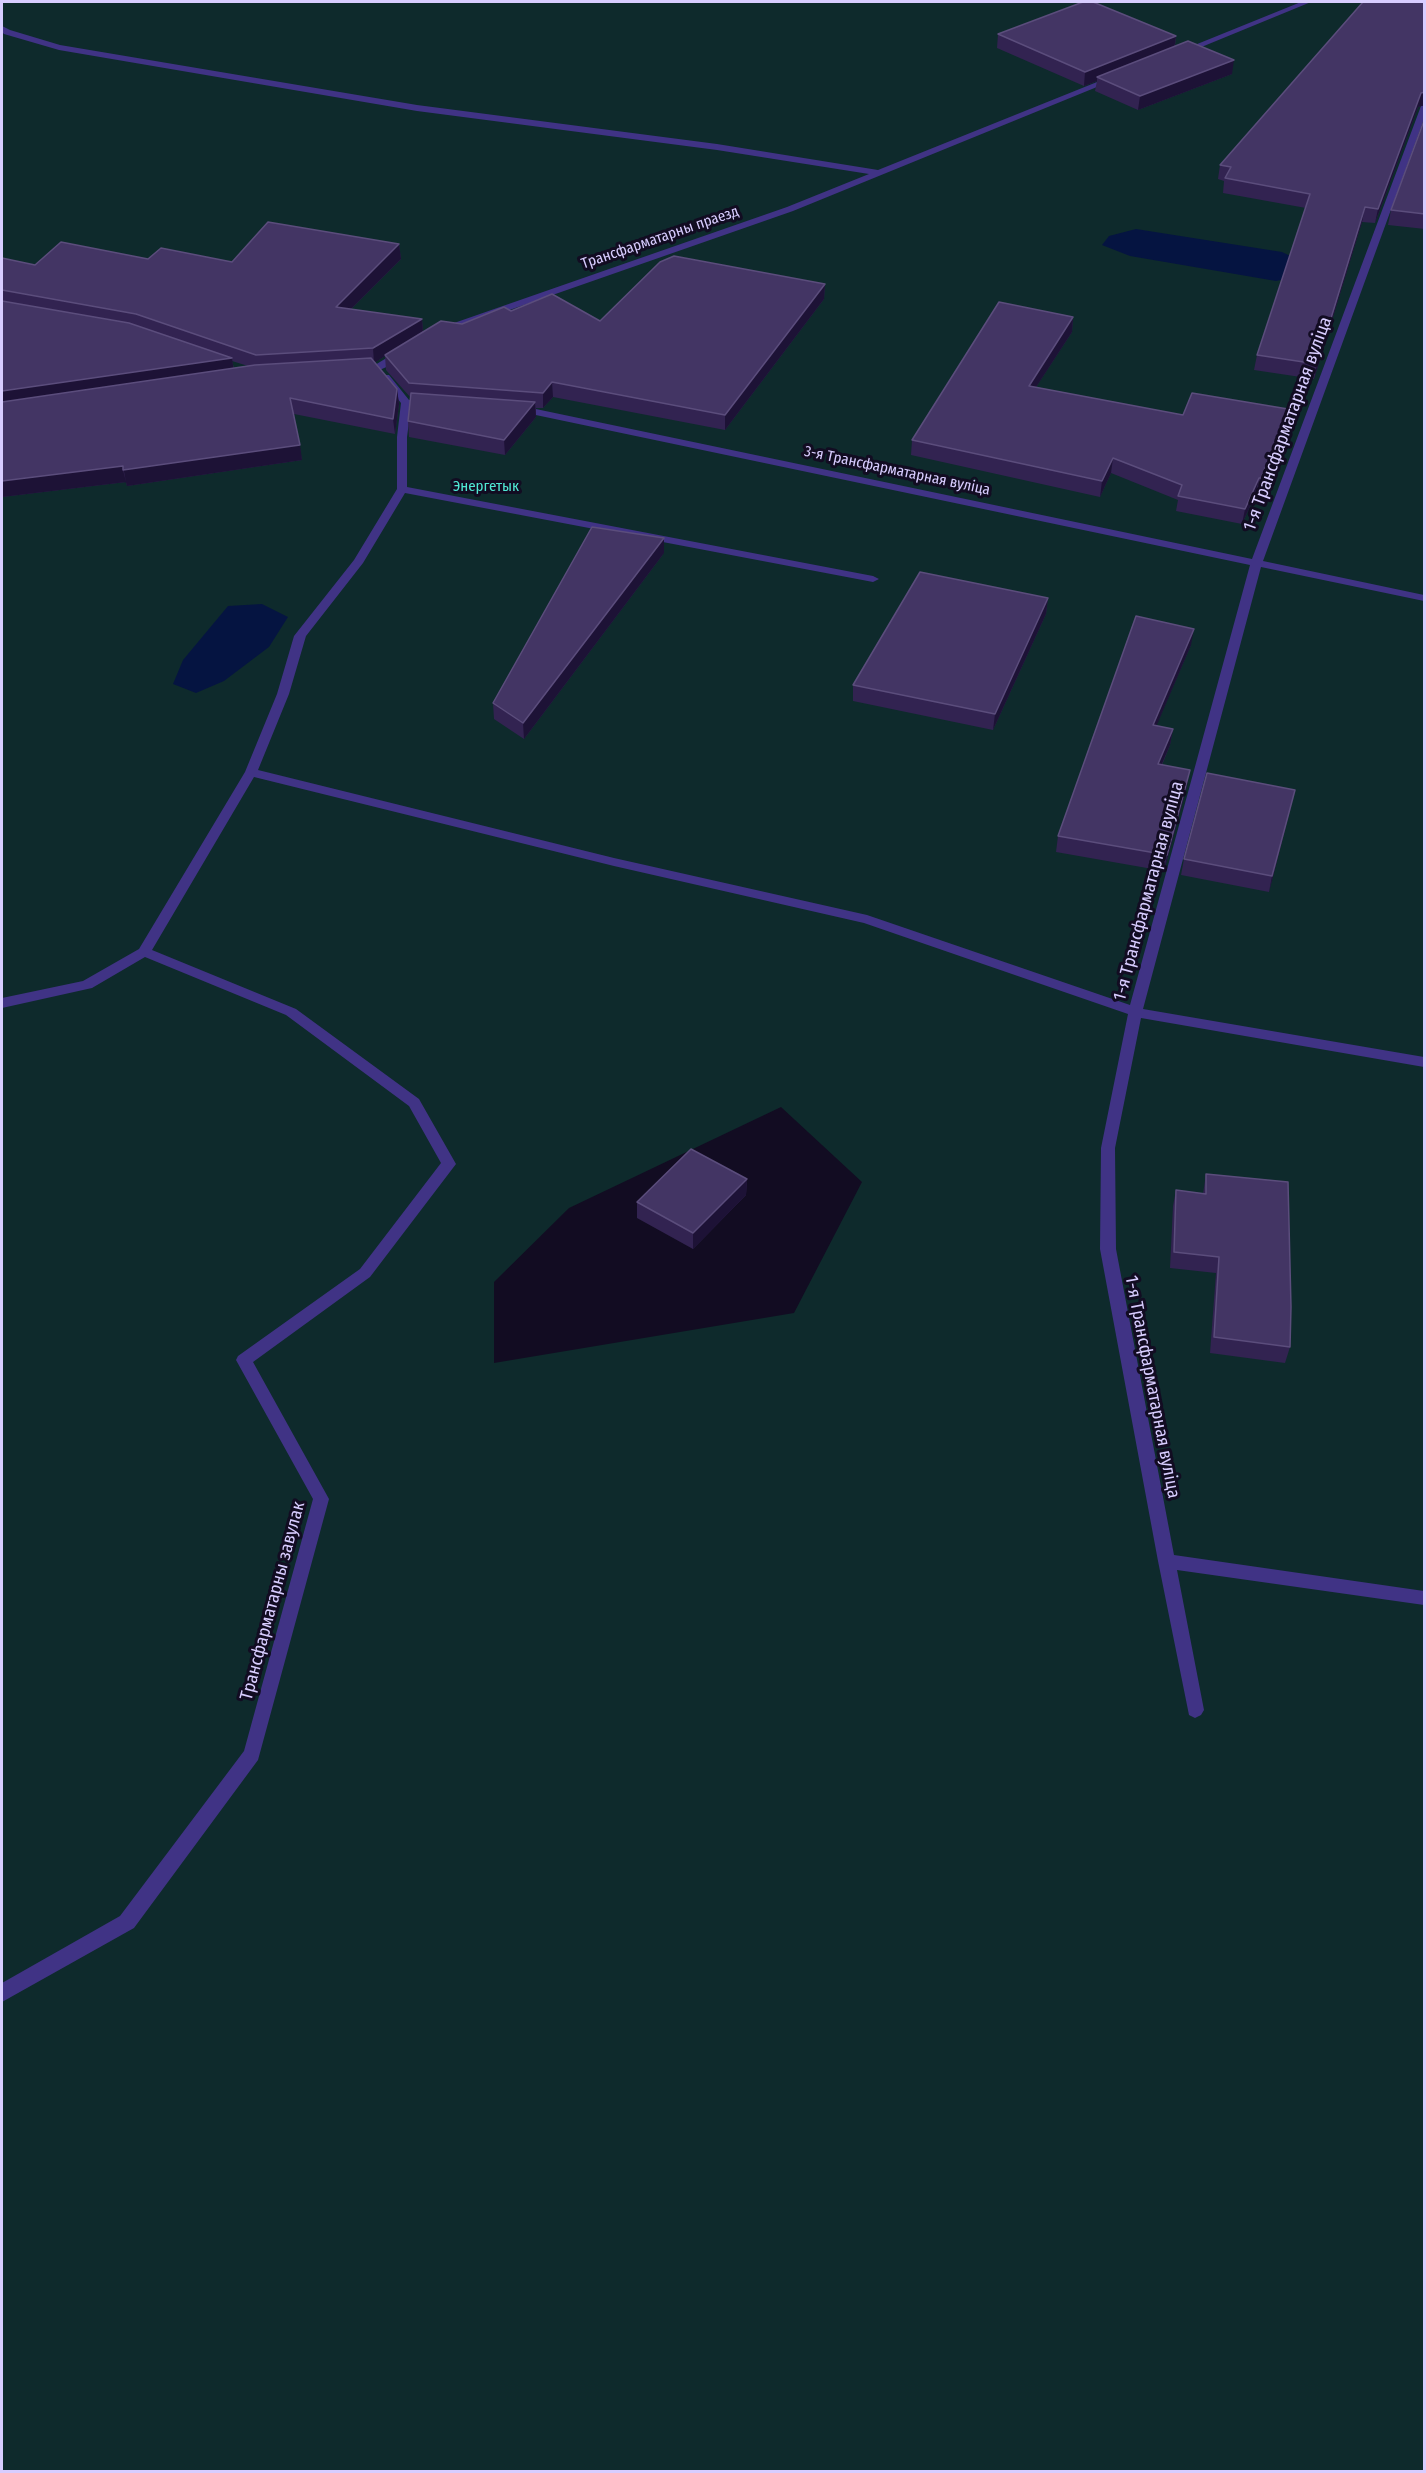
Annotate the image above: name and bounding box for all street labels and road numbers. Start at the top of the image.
street label: Трансфарматарны праезд [579,203,741,273]
street label: 1-я Трансфарматарная вуліца [1239,314,1337,534]
street label: 3-я Трансфарматарная вуліца [802,442,992,500]
street label: 1-я Трансфарматарная вуліца [1109,779,1189,1003]
street label: 1-я Трансфарматарная вуліца [1120,1274,1184,1500]
street label: Трансфарматарны завулак [236,1499,310,1703]

